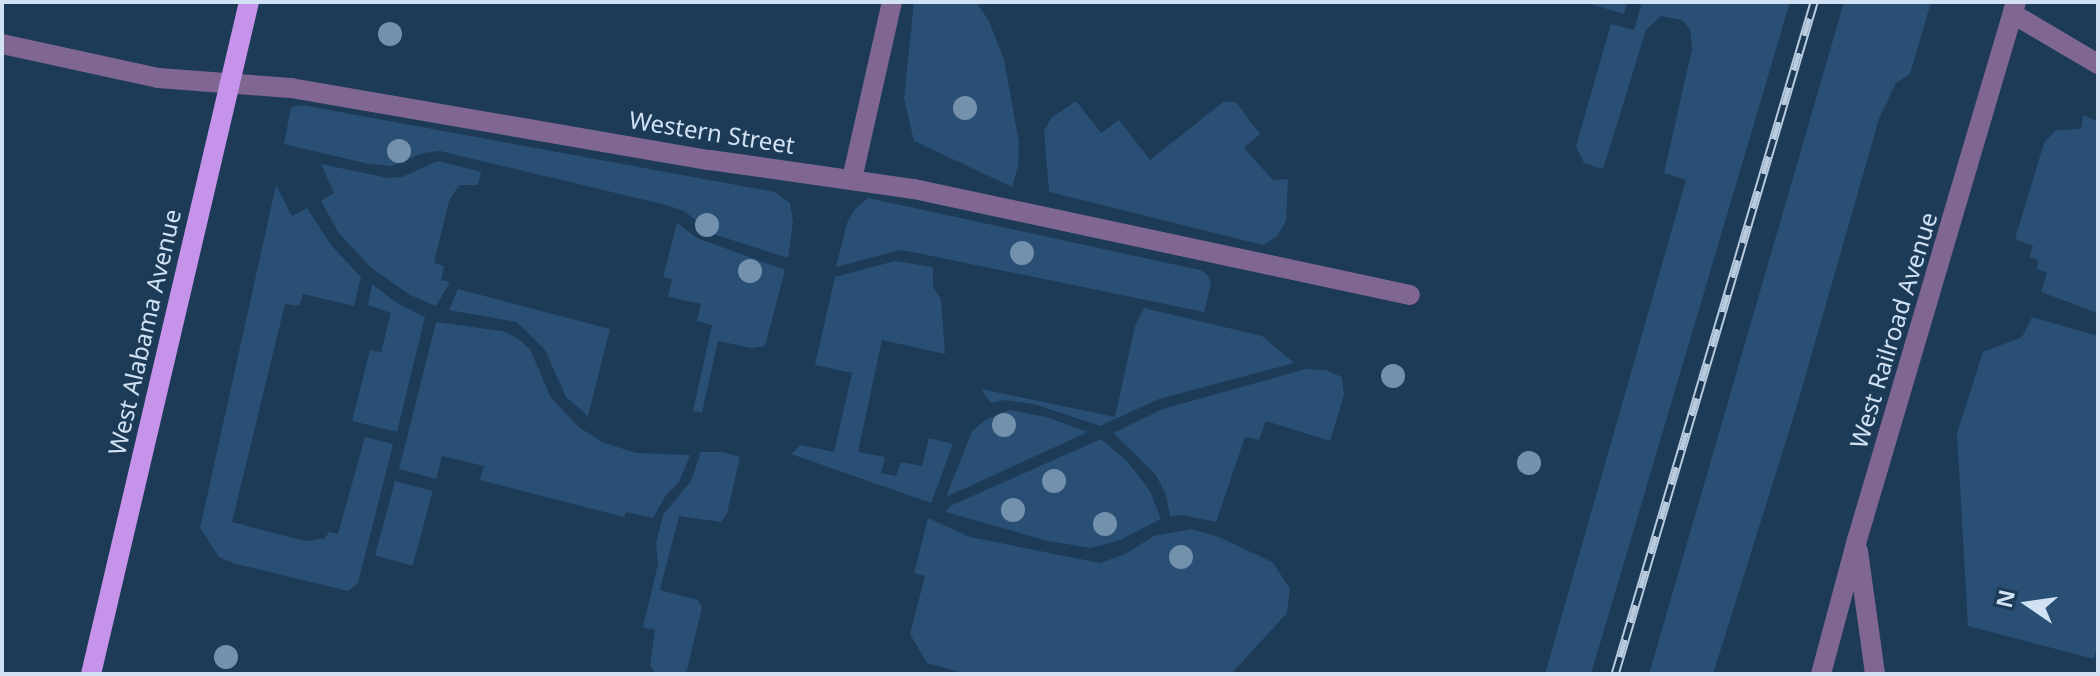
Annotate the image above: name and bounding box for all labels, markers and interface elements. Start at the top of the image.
street label: Western Street [627,105,797,159]
street label: West Alabama Avenue [102,206,186,458]
street label: West Railroad Avenue [1843,209,1943,451]
north arrow [1988,564,2068,644]
text: N [1988,587,2021,611]

